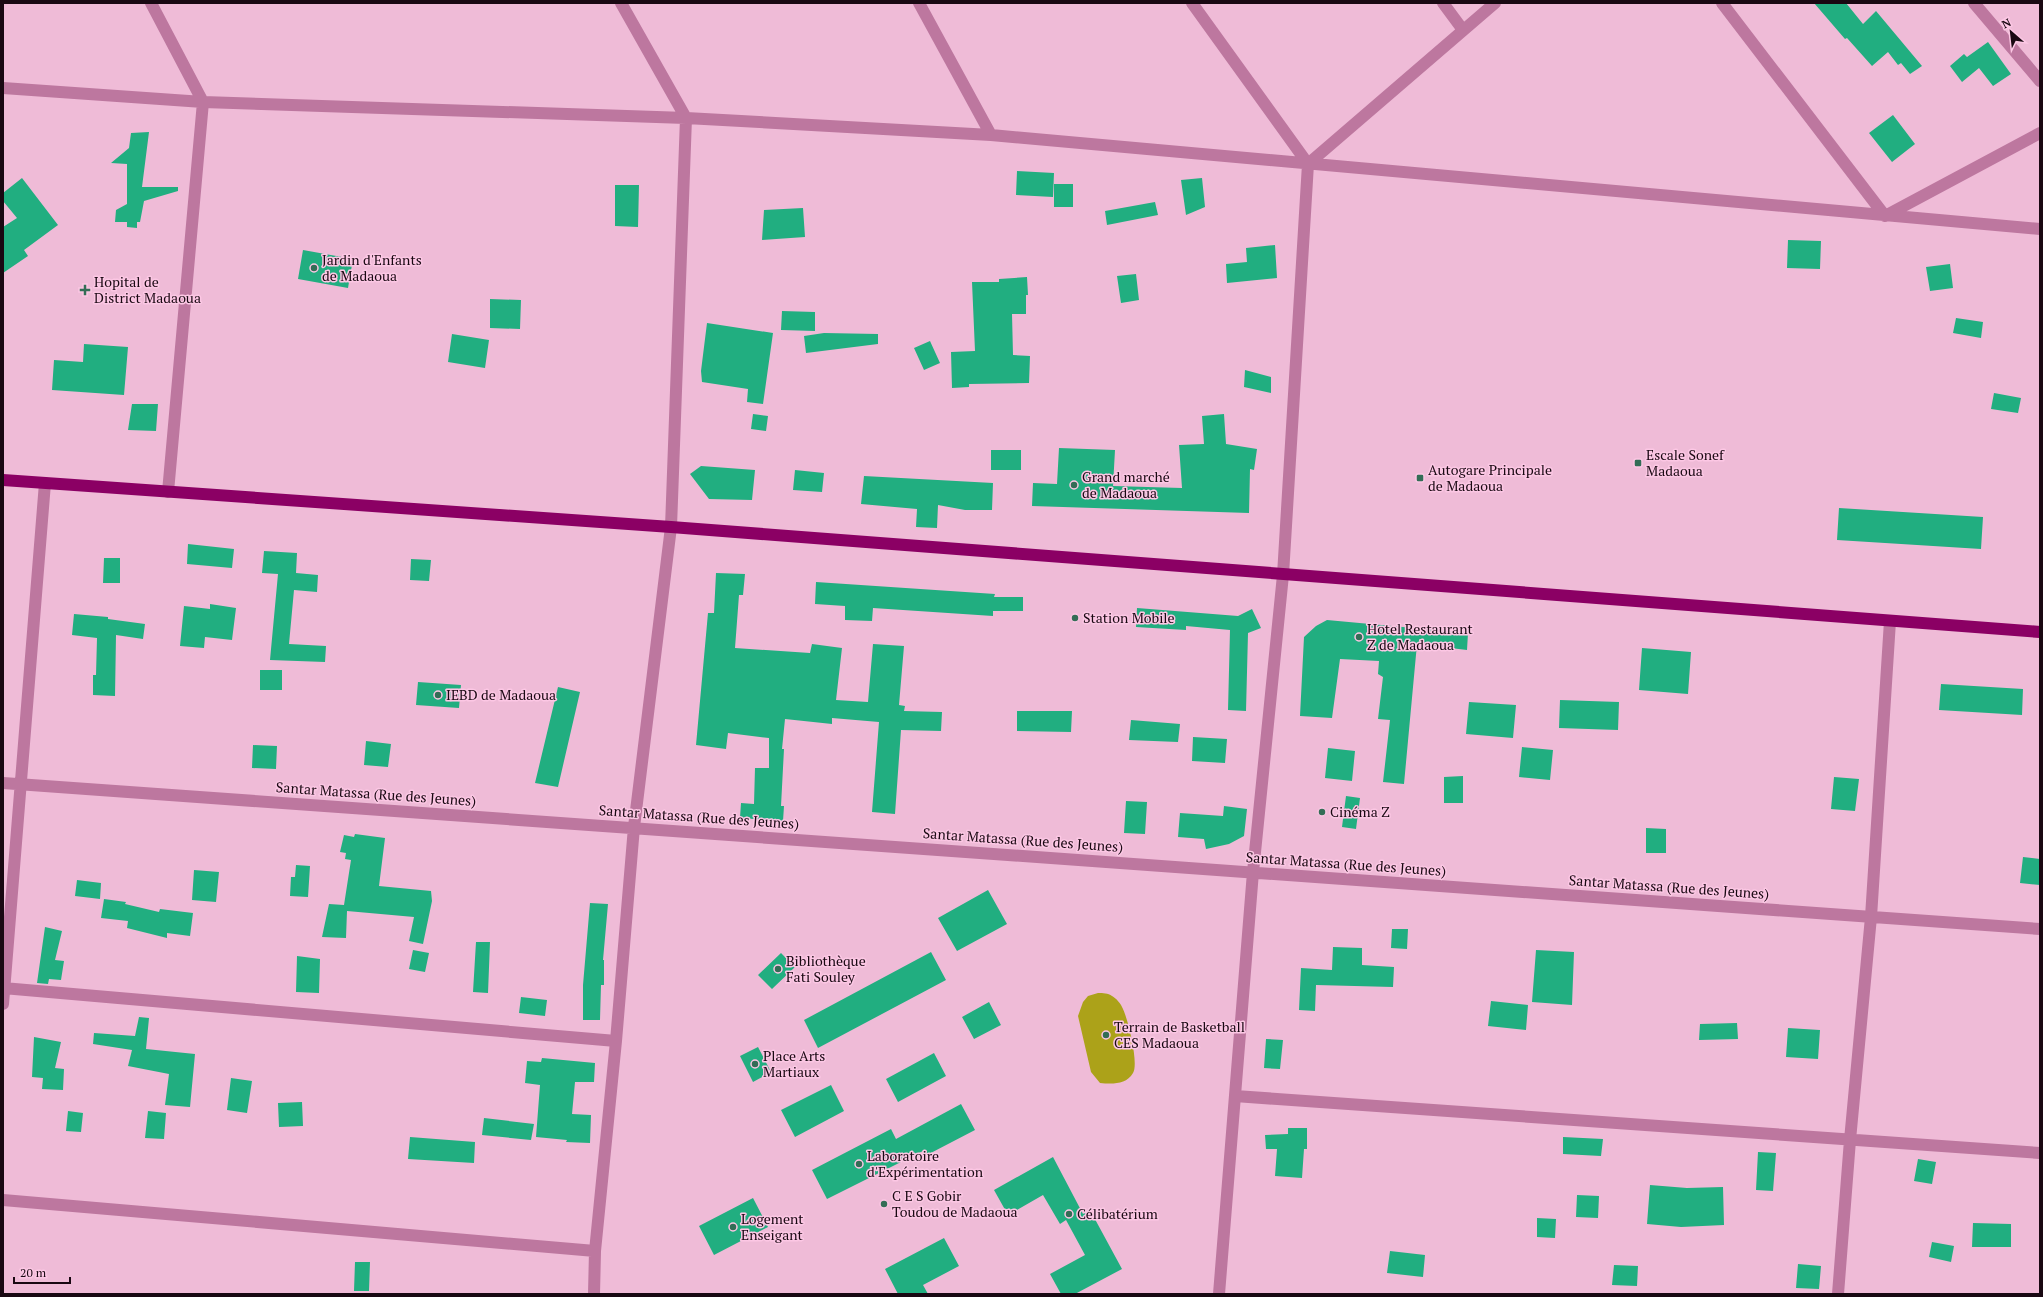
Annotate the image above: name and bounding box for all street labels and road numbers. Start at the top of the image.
street label: Santar Matassa (Rue des Jeunes) [275,777,477,810]
street label: Santar Matassa (Rue des Jeunes) [598,800,800,833]
street label: Santar Matassa (Rue des Jeunes) [922,823,1124,856]
street label: Santar Matassa (Rue des Jeunes) [1245,847,1447,880]
street label: Santar Matassa (Rue des Jeunes) [1568,870,1770,903]

